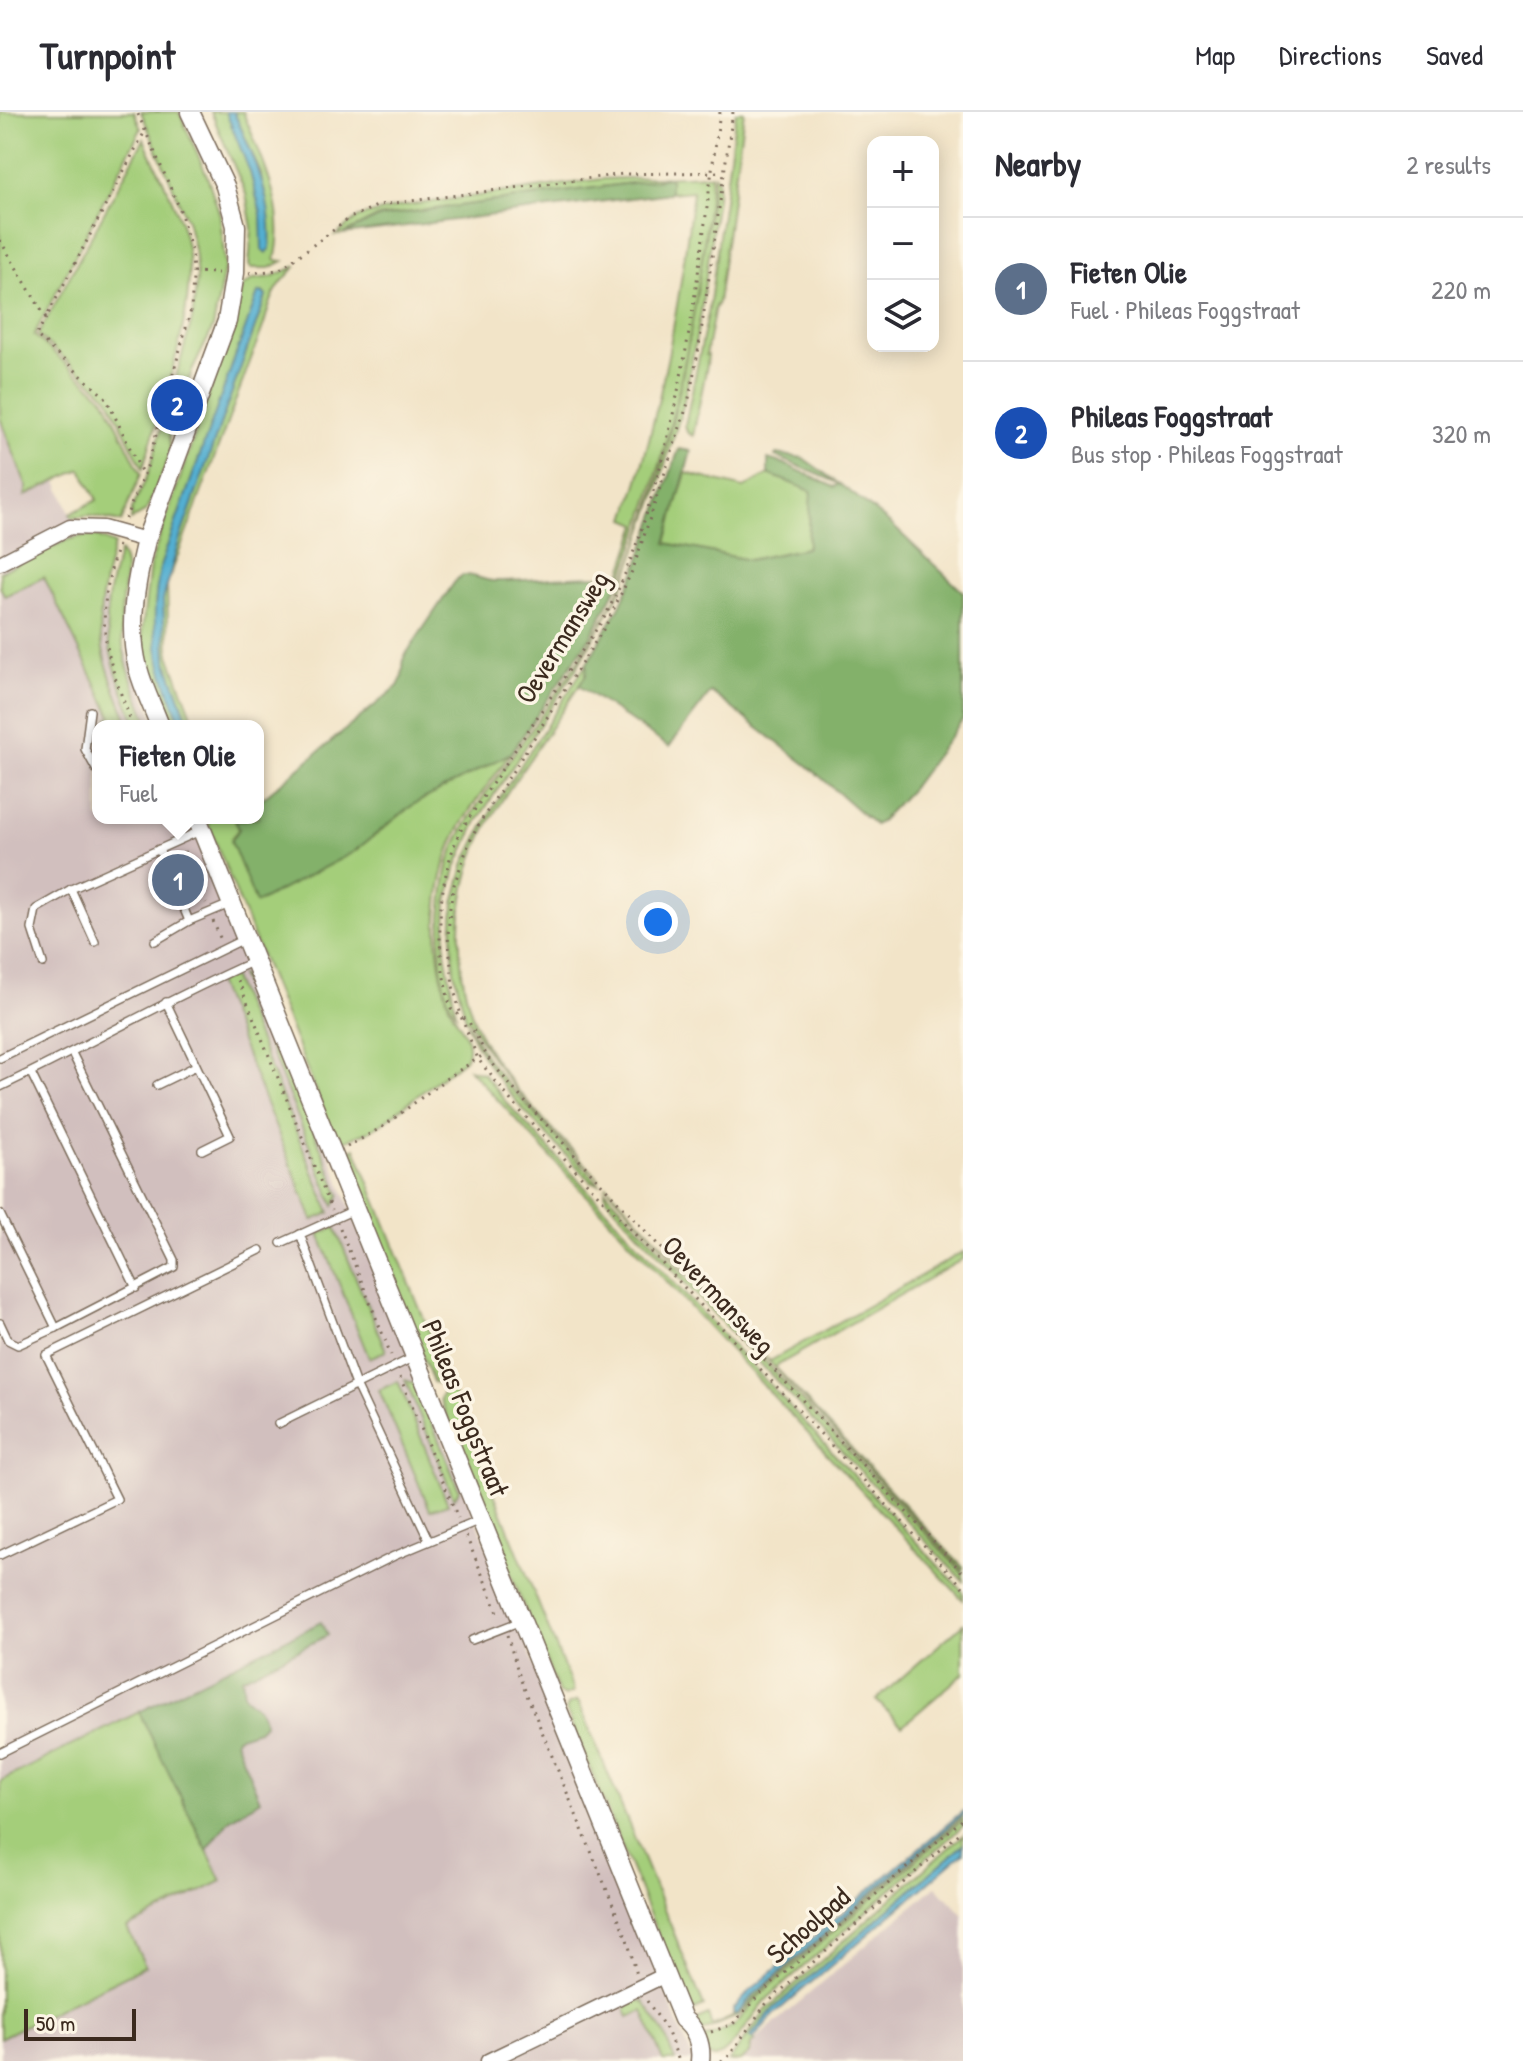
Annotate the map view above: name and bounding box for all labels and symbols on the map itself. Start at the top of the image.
pin: 2 [151,375,203,435]
street label: Oevermansweg [506,563,618,711]
pin: 1 [152,850,204,910]
your location [638,902,678,942]
street label: Oevermansweg [654,1227,784,1363]
street label: Phileas Foggstraat [413,1314,519,1503]
street label: Schoolpad [758,1878,858,1972]
scale bar [24,2005,136,2041]

